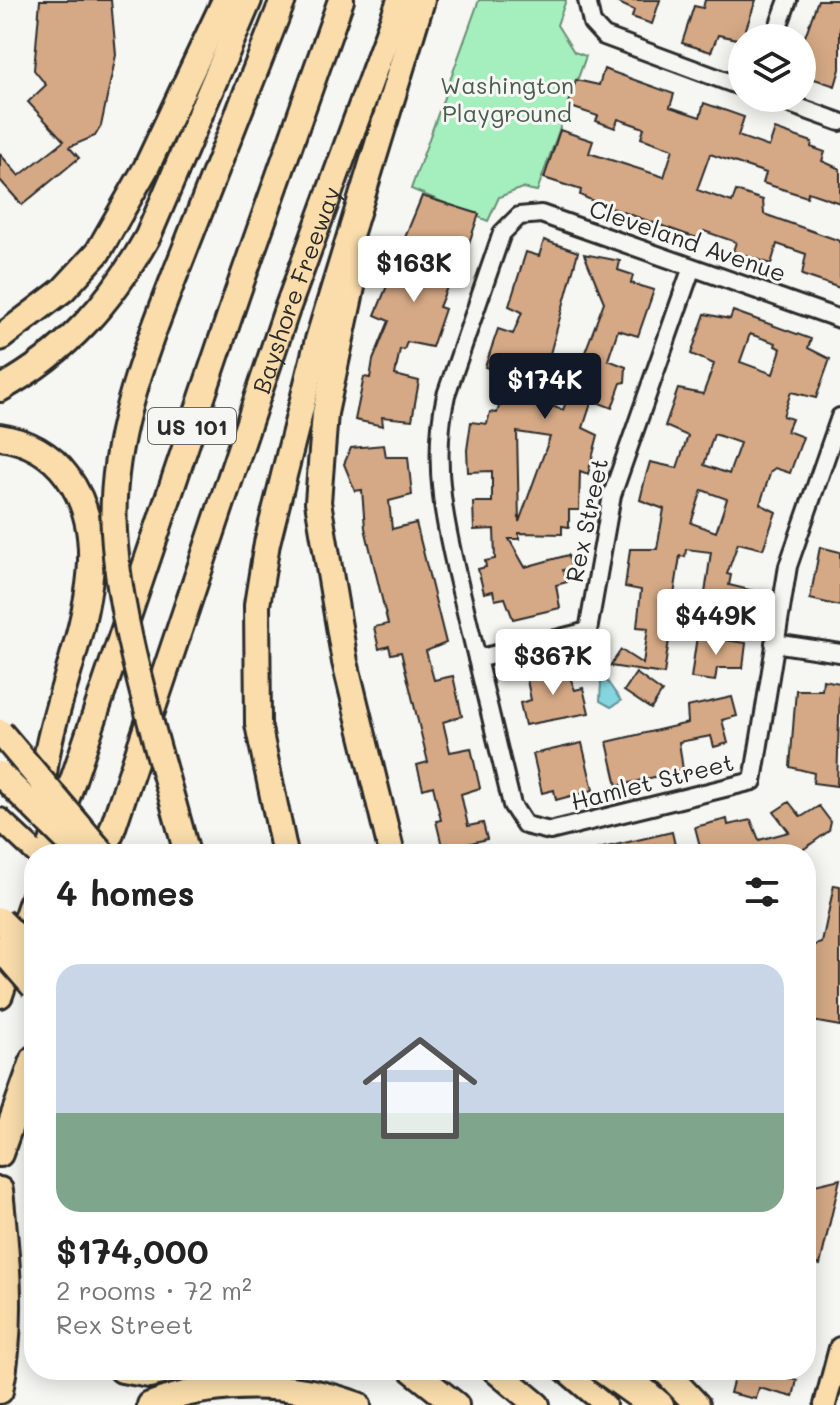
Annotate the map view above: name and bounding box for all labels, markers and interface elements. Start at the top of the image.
map controls [728,24,816,112]
button: layers [728,24,816,112]
park label: Washington Playground [440,69,574,128]
street label: Bayshore Freeway [244,182,346,397]
street label: Cleveland Avenue [586,192,790,288]
pin: $163K [358,236,470,304]
text: $163K [376,245,452,279]
pin: $174K [489,353,601,421]
text: $174K [507,362,583,396]
road number: US 101 [148,408,236,444]
street label: Rex Street [558,455,614,585]
pin: $449K [660,589,772,657]
text: $449K [675,598,757,632]
pin: $367K [497,629,609,697]
text: $367K [514,638,593,672]
street label: Hamlet Street [567,746,737,816]
text: 4 homes [56,870,195,915]
icon: filters [740,870,784,914]
icon: home [348,1016,492,1160]
text: $174,000 [56,1228,209,1273]
text: 2 rooms · 72 m² [56,1273,252,1307]
text: Rex Street [56,1307,193,1341]

